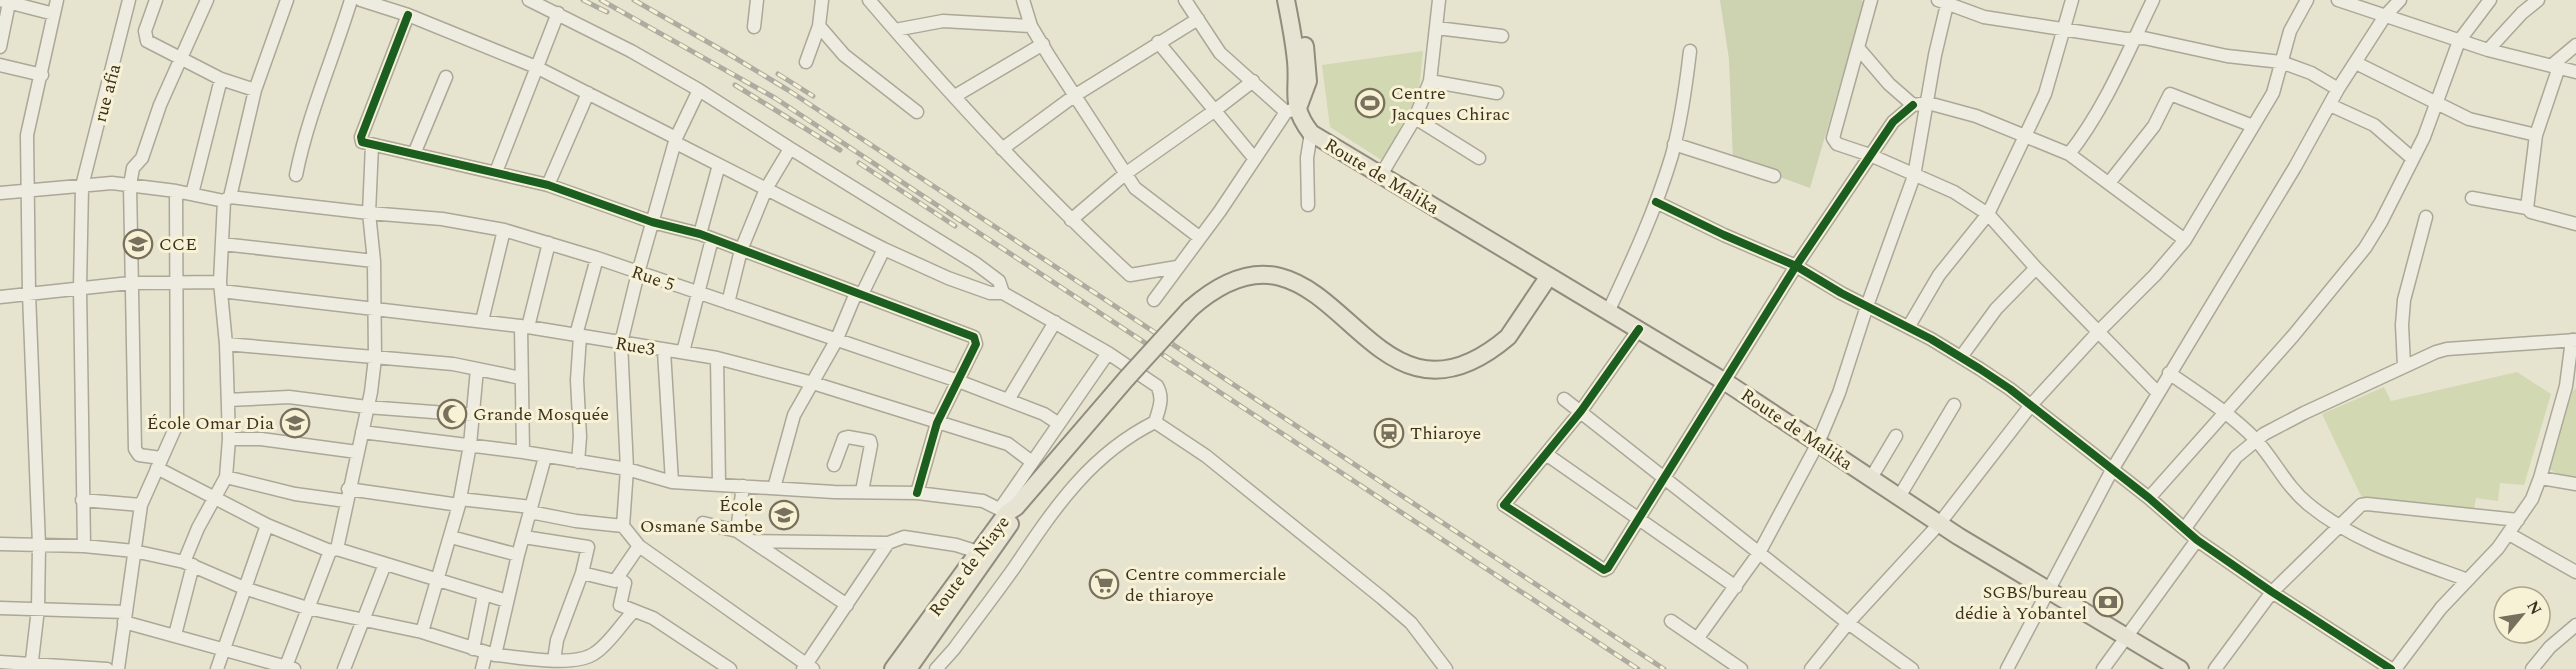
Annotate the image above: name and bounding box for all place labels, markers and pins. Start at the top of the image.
place label: Centre Jacques Chirac [1391,80,1510,128]
sports icon: Centre Jacques Chirac [1354,87,1386,119]
school or university icon: CCE [122,228,154,260]
place label: CCE [159,231,197,258]
mosque icon: Grande Mosquée [436,398,468,430]
place label: Grande Mosquée [473,401,609,428]
school or university icon: École Omar Dia [279,407,311,439]
place label: École Omar Dia [147,410,274,437]
station icon: Thiaroye [1373,417,1405,449]
place label: Thiaroye [1410,420,1481,447]
place label: École Osmane Sambe [640,492,763,540]
school or university icon: École Osmane Sambe [768,499,800,531]
place label: Centre commerciale de thiaroye [1125,561,1286,609]
supermarket icon: Centre commerciale de thiaroye [1088,568,1120,600]
place label: SGBS/bureau dédie à Yobantel [1955,579,2087,627]
bank icon: SGBS/bureau dédie à Yobantel [2092,586,2124,618]

